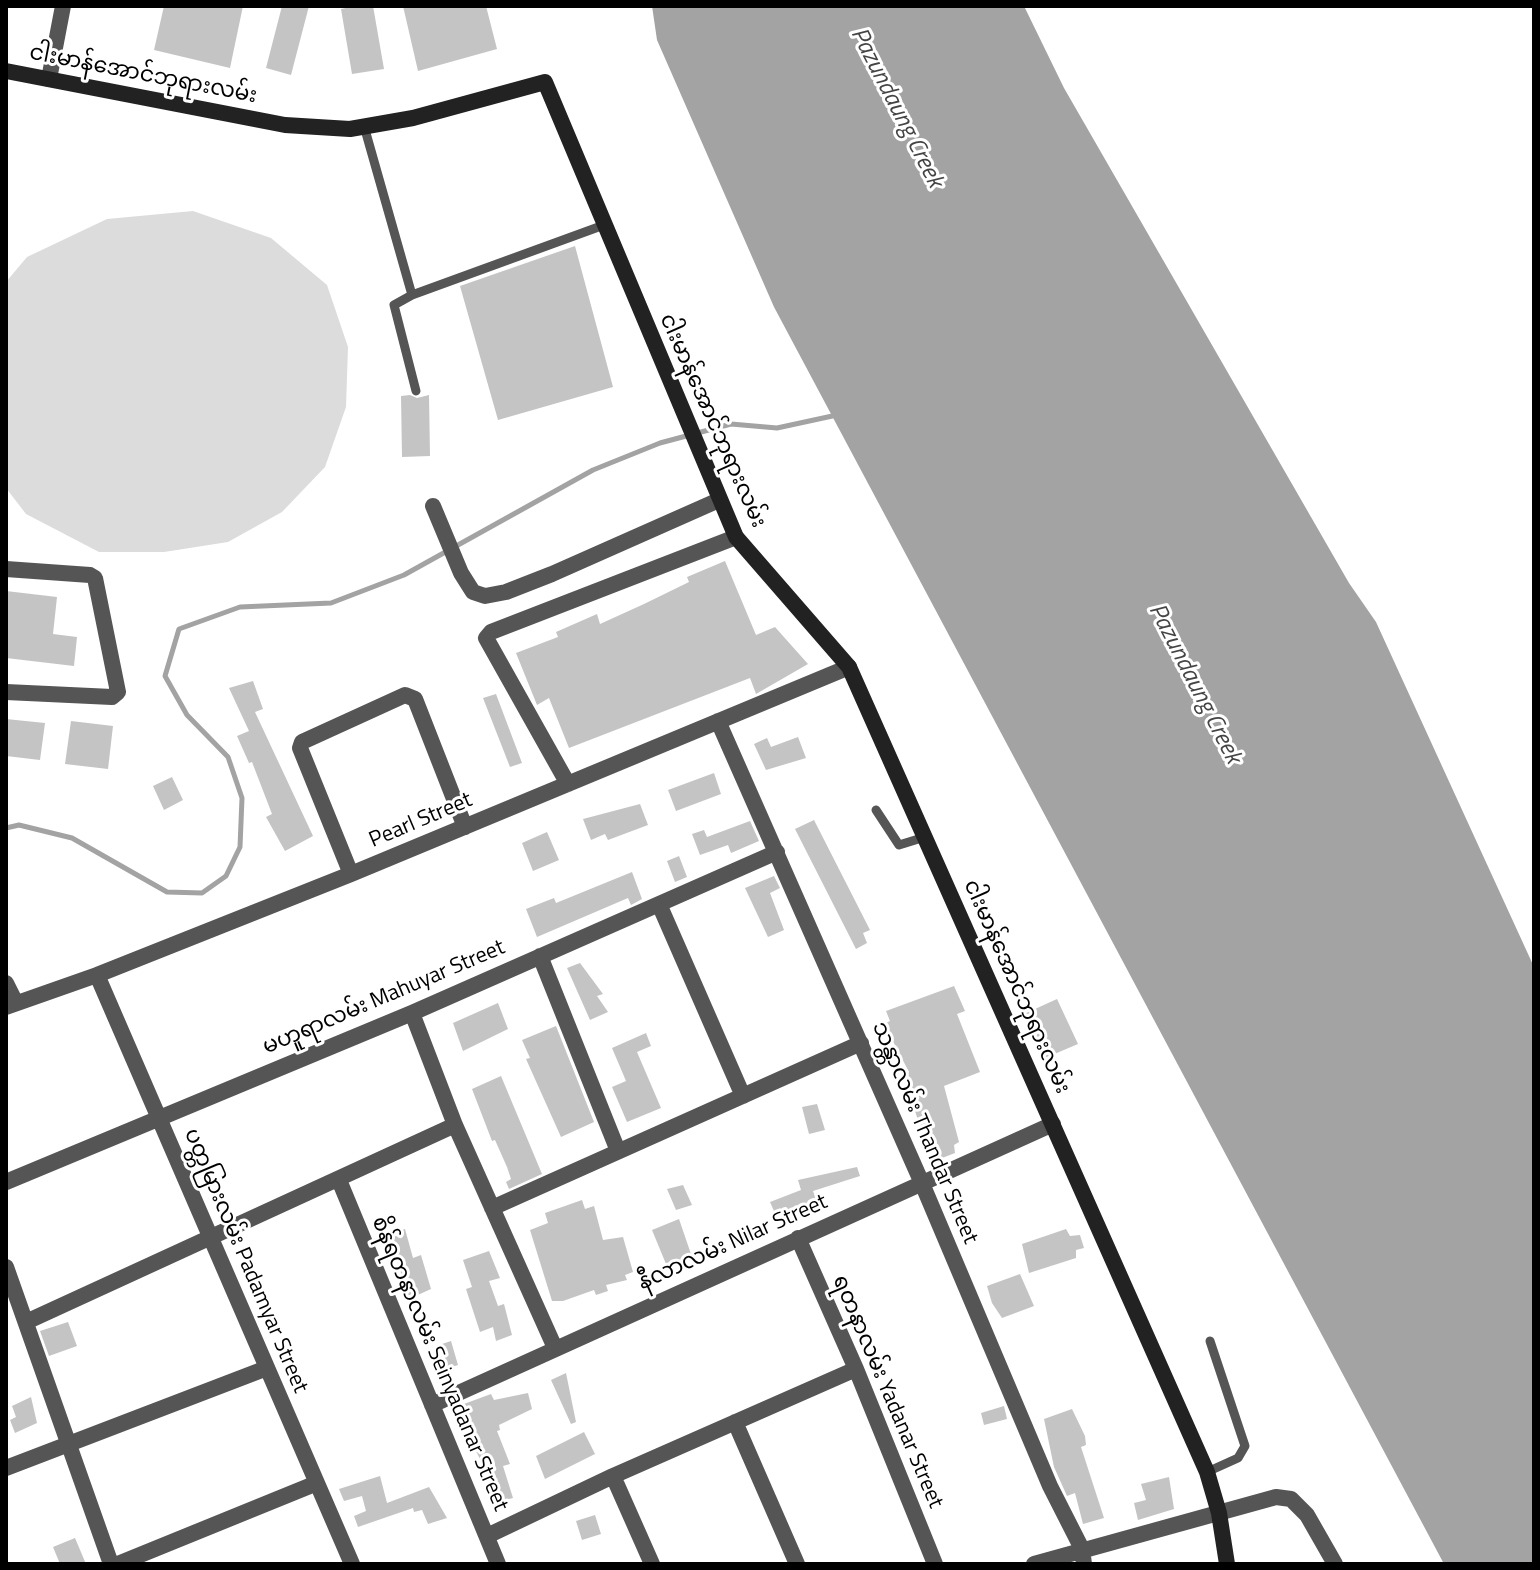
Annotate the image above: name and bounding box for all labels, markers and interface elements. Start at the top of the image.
water label: Pazundaung Creek [843,23,949,193]
street label: ငါးမာန်အောင်ဘုရားလမ်း [27,40,259,110]
street label: ငါးမာန်အောင်ဘုရားလမ်း [653,310,771,532]
water label: Pazundaung Creek [1141,599,1247,769]
street label: Pearl Street [366,787,476,855]
street label: ငါးမာန်အောင်ဘုရားလမ်း [957,876,1075,1098]
street label: မဟူရာလမ်း Mahuyar Street [259,935,509,1061]
street label: သန္တာလမ်း Thandar Street [865,1018,983,1248]
street label: ပတ္တမြားလမ်း Padamyar Street [177,1125,313,1397]
street label: နီလာလမ်း Nilar Street [634,1189,832,1297]
street label: စိန်ရတနာလမ်း Seinyadanar Street [365,1213,513,1515]
street label: ရတနာလမ်း Yadanar Street [826,1271,948,1513]

